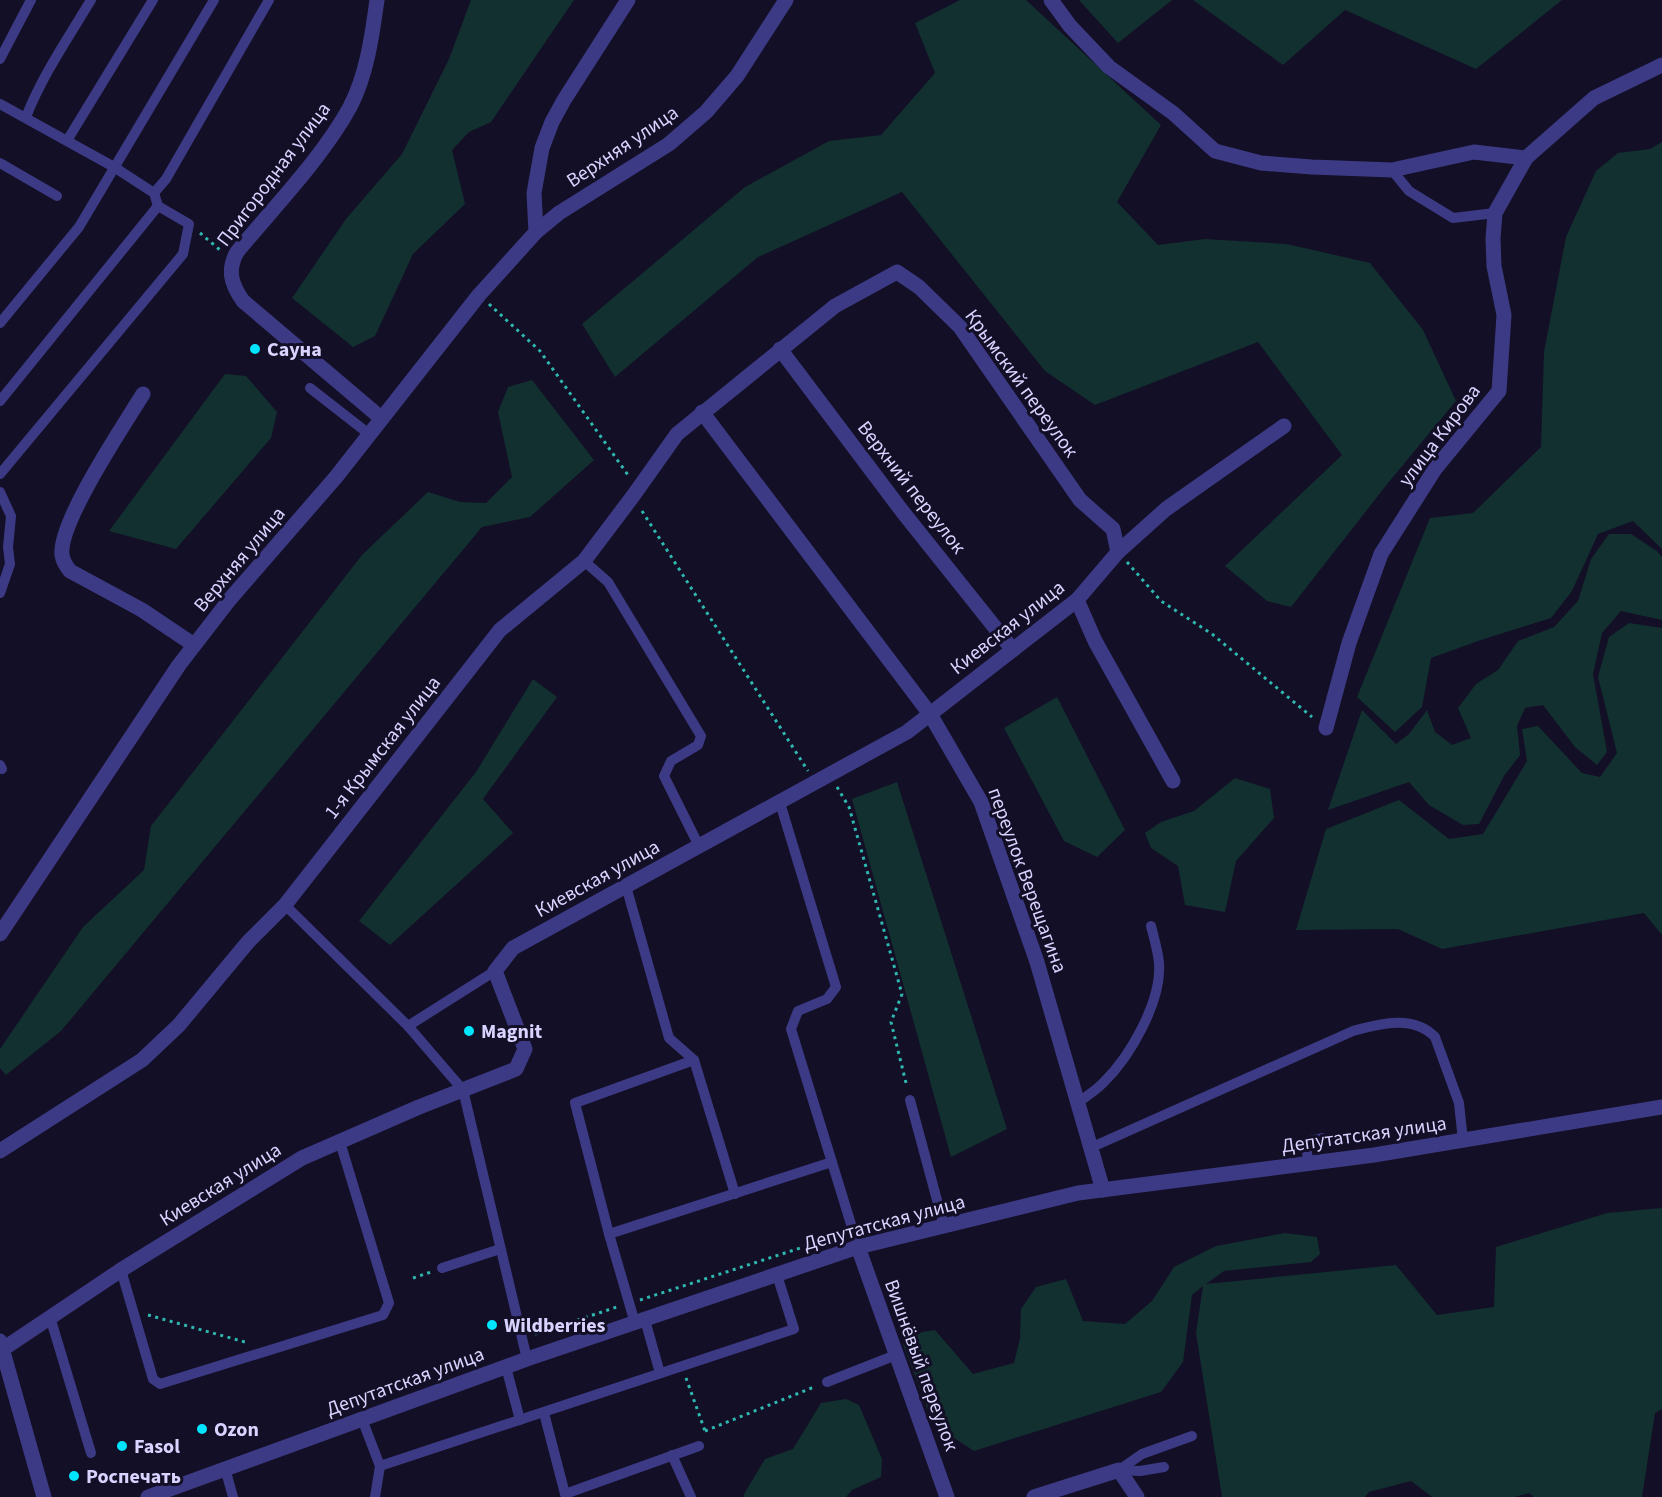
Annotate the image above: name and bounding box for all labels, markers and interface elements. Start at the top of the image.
street label: Пригородная улица [210,97,337,253]
street label: Верхняя улица [561,99,684,195]
street label: Крымский переулок [958,304,1085,464]
place label: Сауна [267,336,322,364]
marker: Сауна [248,342,262,356]
street label: улица Кирова [1392,379,1488,493]
street label: Верхний переулок [850,415,972,560]
street label: Верхняя улица [187,501,292,618]
street label: Киевская улица [944,574,1071,681]
street label: 1-я Крымская улица [318,670,448,825]
street label: переулок Верещагина [980,784,1074,977]
street label: Киевская улица [530,833,665,925]
place label: Magnit [481,1018,542,1046]
marker: Magnit [462,1024,476,1038]
street label: Депутатская улица [1280,1110,1448,1160]
street label: Киевская улица [154,1136,287,1233]
street label: Депутатская улица [800,1188,968,1258]
street label: Вишнёвый переулок [877,1276,965,1455]
place label: Wildberries [504,1312,606,1340]
marker: Wildberries [485,1318,499,1332]
street label: Депутатская улица [322,1340,488,1424]
place label: Ozon [214,1416,259,1444]
marker: Ozon [195,1422,209,1436]
place label: Fasol [134,1433,180,1461]
marker: Fasol [115,1439,129,1453]
place label: Роспечать [86,1463,181,1491]
marker: Роспечать [67,1469,81,1483]

